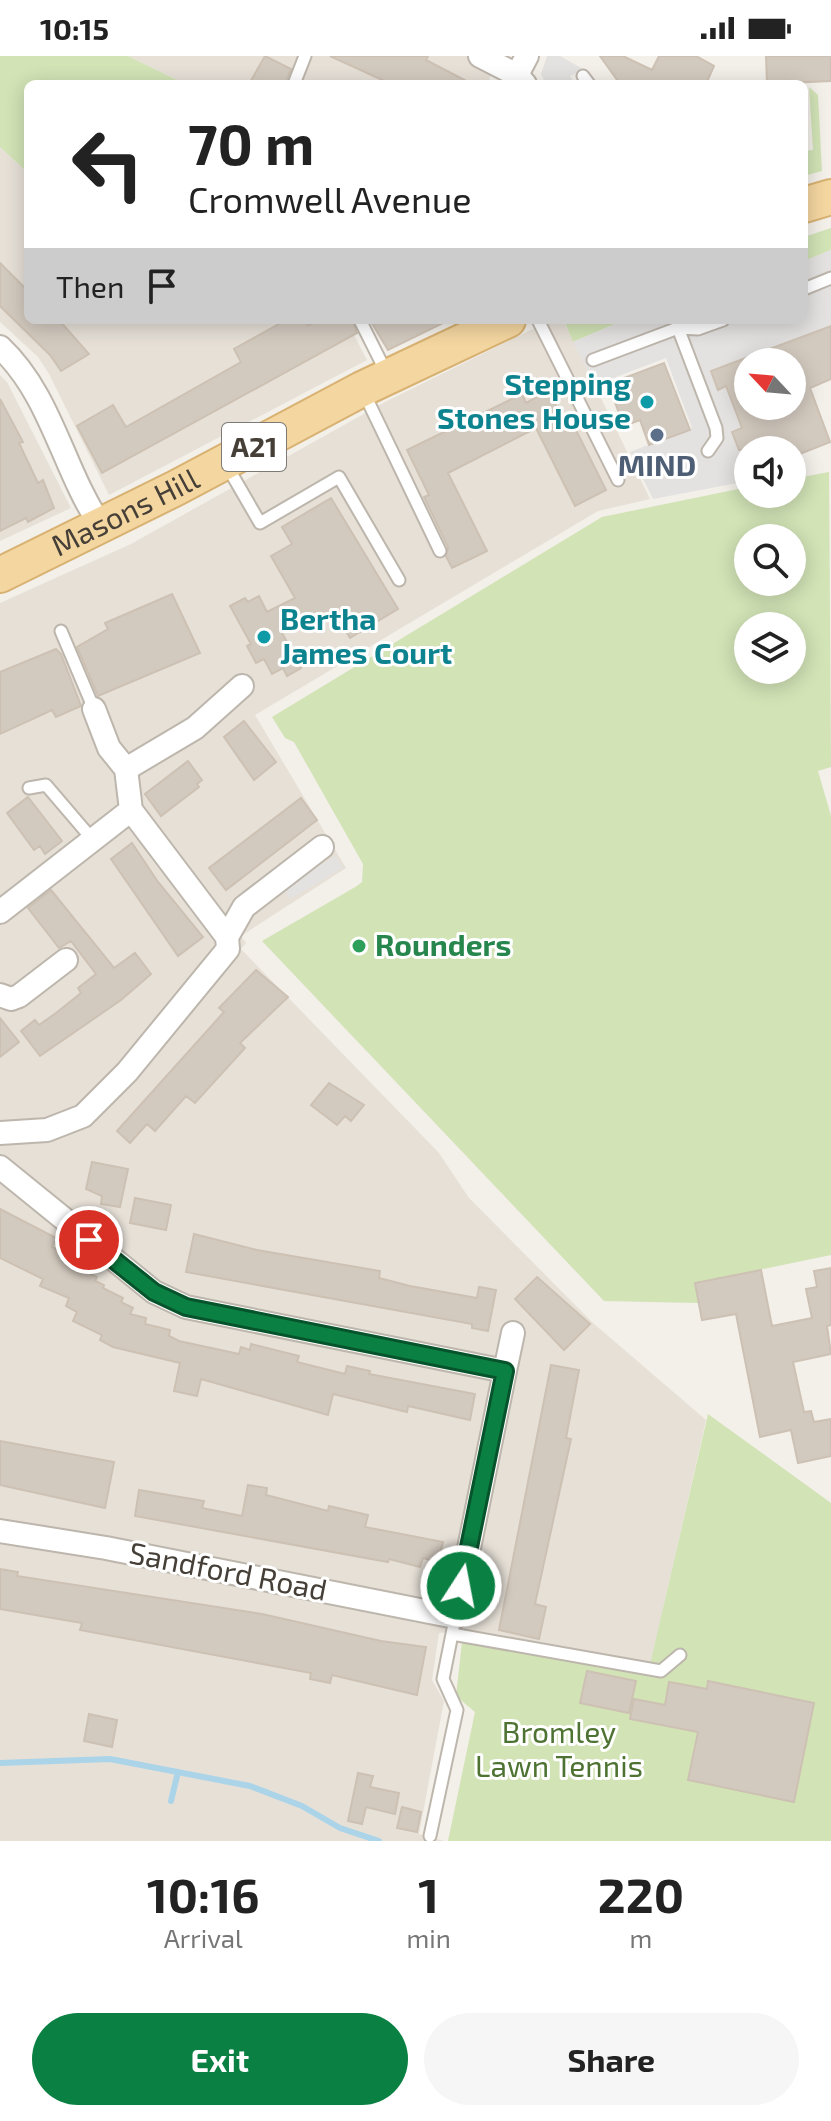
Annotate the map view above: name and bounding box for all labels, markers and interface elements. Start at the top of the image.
text: 10:15 [40,10,109,46]
text: 70 m [188,109,314,176]
icon: left [56,112,160,216]
text: Cromwell Avenue [188,177,472,220]
icon: arrive [140,264,184,308]
text: Then [56,268,124,304]
north arrow [734,348,806,420]
map controls [734,348,806,684]
place label: Stepping Stones House [437,365,632,435]
marker: Stepping Stones House [638,393,656,411]
road number: A21 [222,423,286,471]
marker: MIND [648,426,666,444]
button: sound [734,436,806,508]
place label: MIND [618,446,696,482]
street label: Masons Hill [45,459,204,563]
button: search [734,524,806,596]
place label: Bertha James Court [280,600,452,670]
button: layers [734,612,806,684]
marker: Bertha James Court [255,628,273,646]
place label: Rounders [375,926,511,962]
marker: Rounders [350,937,368,955]
pin [55,1206,123,1274]
icon: arrive [67,1218,111,1262]
street label: Sandford Road [126,1533,330,1607]
position arrow [419,1544,503,1628]
park label: Bromley Lawn Tennis [475,1713,643,1783]
text: 10:16 [147,1865,259,1923]
text: 1 [418,1865,439,1923]
text: 220 [598,1865,684,1923]
text: Arrival [164,1922,243,1953]
text: min [406,1922,451,1953]
text: m [630,1922,652,1953]
button: Exit [32,2013,408,2105]
button: Share [424,2013,799,2105]

